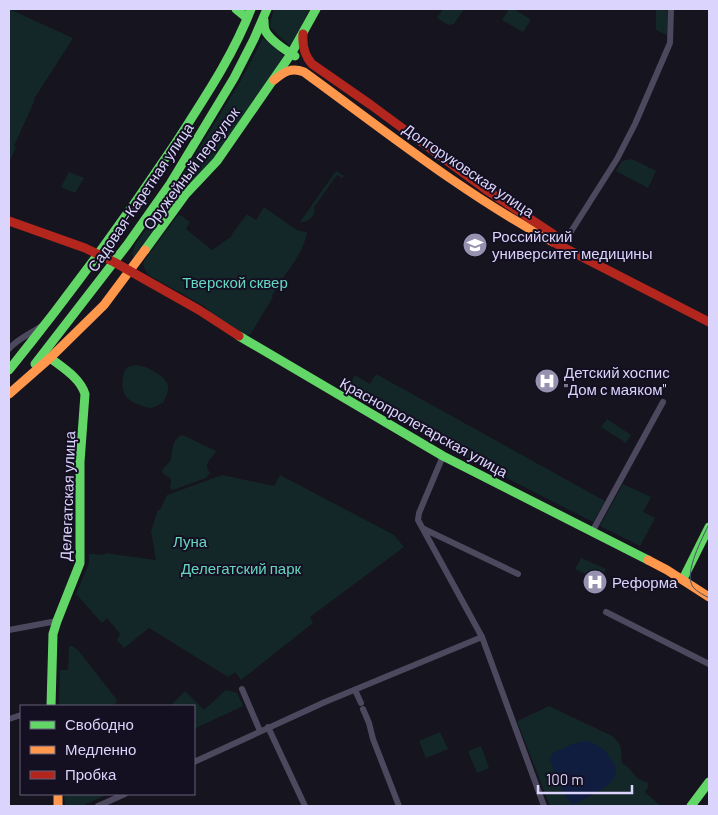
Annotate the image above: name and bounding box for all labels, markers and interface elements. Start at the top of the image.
street label: Оружейный переулок [139,103,243,233]
street label: Садовая-Каретная улица [83,119,197,275]
street label: Долгоруковская улица [400,119,539,221]
place label: Российский университет медицины [492,227,652,262]
school or university icon: Российский университет медицины [462,232,488,258]
park label: Тверской сквер [182,273,288,291]
place label: Детский хоспис "Дом с маяком" [564,363,670,398]
hospital icon: Детский хоспис "Дом с маяком" [534,368,560,394]
street label: Краснопролетарская улица [337,373,512,481]
street label: Делегатская улица [56,430,78,561]
park label: Луна [173,532,208,550]
park label: Делегатский парк [181,559,302,577]
hospital icon: Реформа [582,569,608,595]
place label: Реформа [612,573,678,591]
legend [20,705,195,795]
text: Свободно [65,715,134,733]
text: Медленно [65,740,136,758]
scale bar [538,762,632,794]
text: Пробка [65,765,117,783]
text: 100 m [546,770,584,788]

